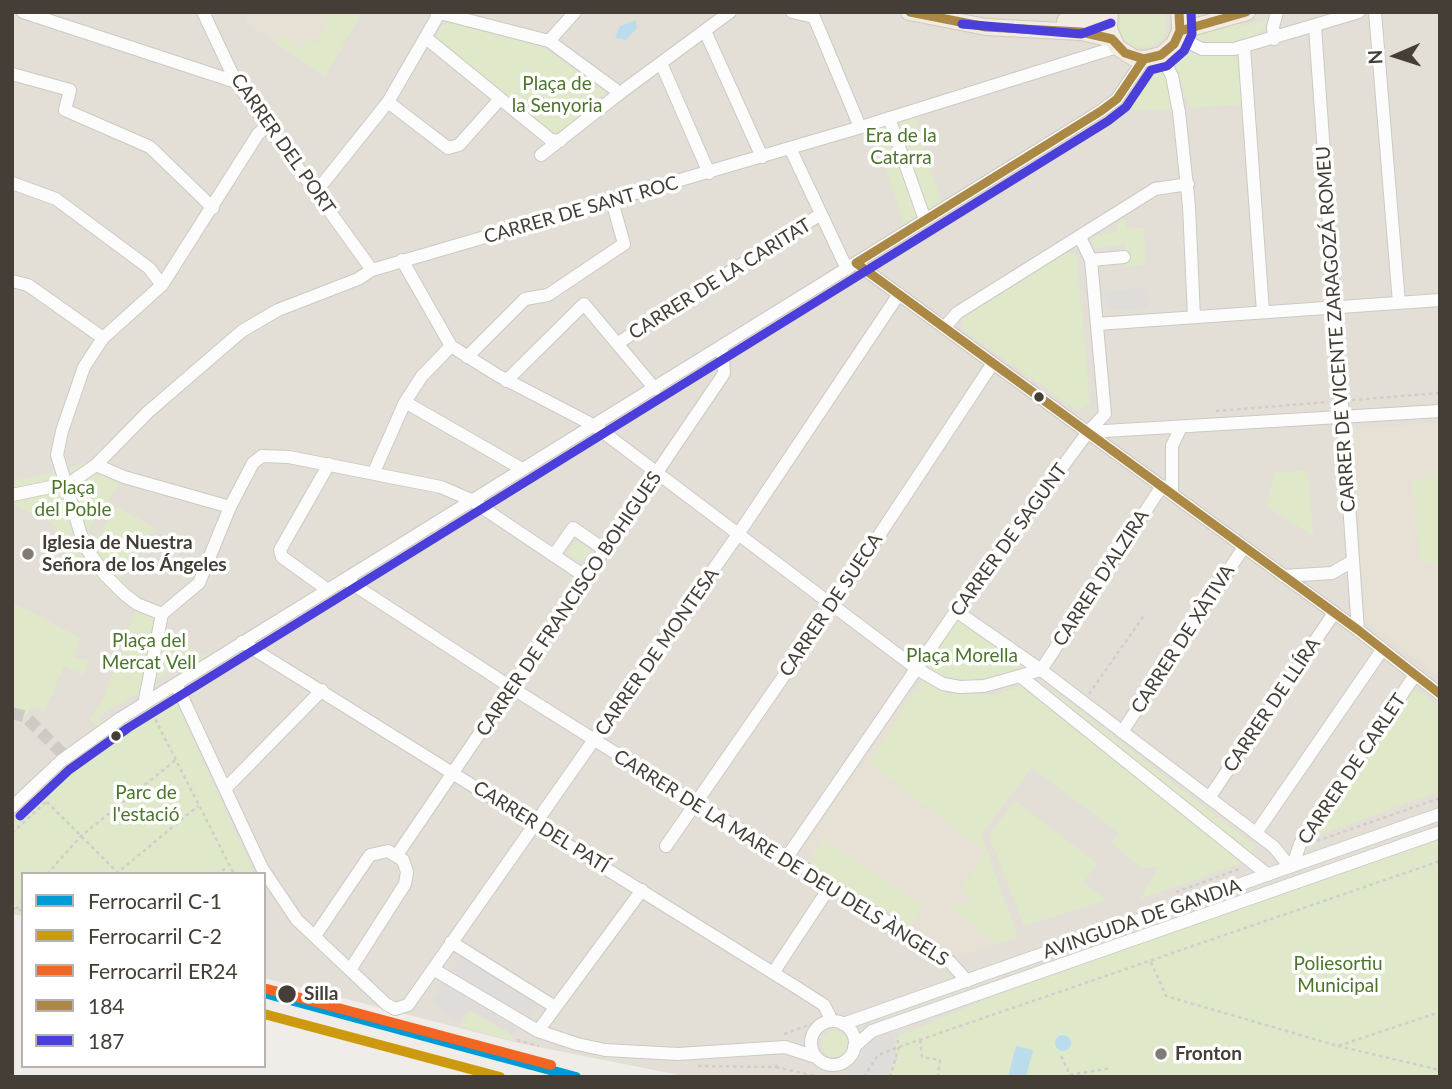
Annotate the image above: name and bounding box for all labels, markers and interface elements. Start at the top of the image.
north arrow [1361,21,1431,91]
text: N [1363,49,1386,65]
street label: CARRER DEL PORT [226,69,340,219]
park label: Plaça de la Senyoria [512,73,602,117]
park label: Era de la Catarra [865,125,937,169]
street label: CARRER DE VICENTE ZARAGOZÁ ROMEU [1312,145,1360,513]
street label: CARRER DE SANT ROC [481,171,681,249]
street label: CARRER DE LA CARITAT [625,214,815,344]
unlabelled marker [1032,390,1046,404]
street label: CARRER DE SAGUNT [946,459,1072,621]
street label: CARRER DE FRANCISCO BOHIGUES [472,467,666,741]
park label: Plaça del Poble [35,477,111,521]
street label: CARRER D'ALZIRA [1048,505,1154,651]
street label: CARRER DE SUECA [775,529,887,681]
place label: Iglesia de Nuestra Señora de los Ángeles [42,532,227,576]
marker: Iglesia de Nuestra Señora de los Ángeles [20,546,36,562]
street label: CARRER DE XÀTIVA [1126,560,1240,718]
street label: CARRER DE MONTESA [590,564,724,740]
park label: Plaça del Mercat Vell [102,630,196,674]
street label: CARRER DE LLÍRA [1219,634,1325,776]
park label: Plaça Morella [906,645,1018,667]
street label: CARRER DE CARLET [1293,689,1411,849]
unlabelled marker [109,729,123,743]
street label: CARRER DE LA MARE DE DEU DELS ÀNGELS [609,745,953,971]
street label: CARRER DEL PATÍ [469,776,613,878]
park label: Parc de l'estació [113,782,179,826]
legend [21,872,266,1068]
street label: AVINGUDA DE GANDIA [1040,874,1244,964]
text: Ferrocarril C-1 [88,888,222,913]
text: Ferrocarril C-2 [88,923,222,948]
park label: Poliesortiu Municipal [1294,953,1382,997]
text: Ferrocarril ER24 [88,958,238,983]
marker: Silla [276,983,298,1005]
place label: Silla [304,983,338,1005]
text: 184 [88,993,125,1018]
text: 187 [88,1028,125,1053]
place label: Fronton [1175,1043,1242,1065]
marker: Fronton [1153,1046,1169,1062]

